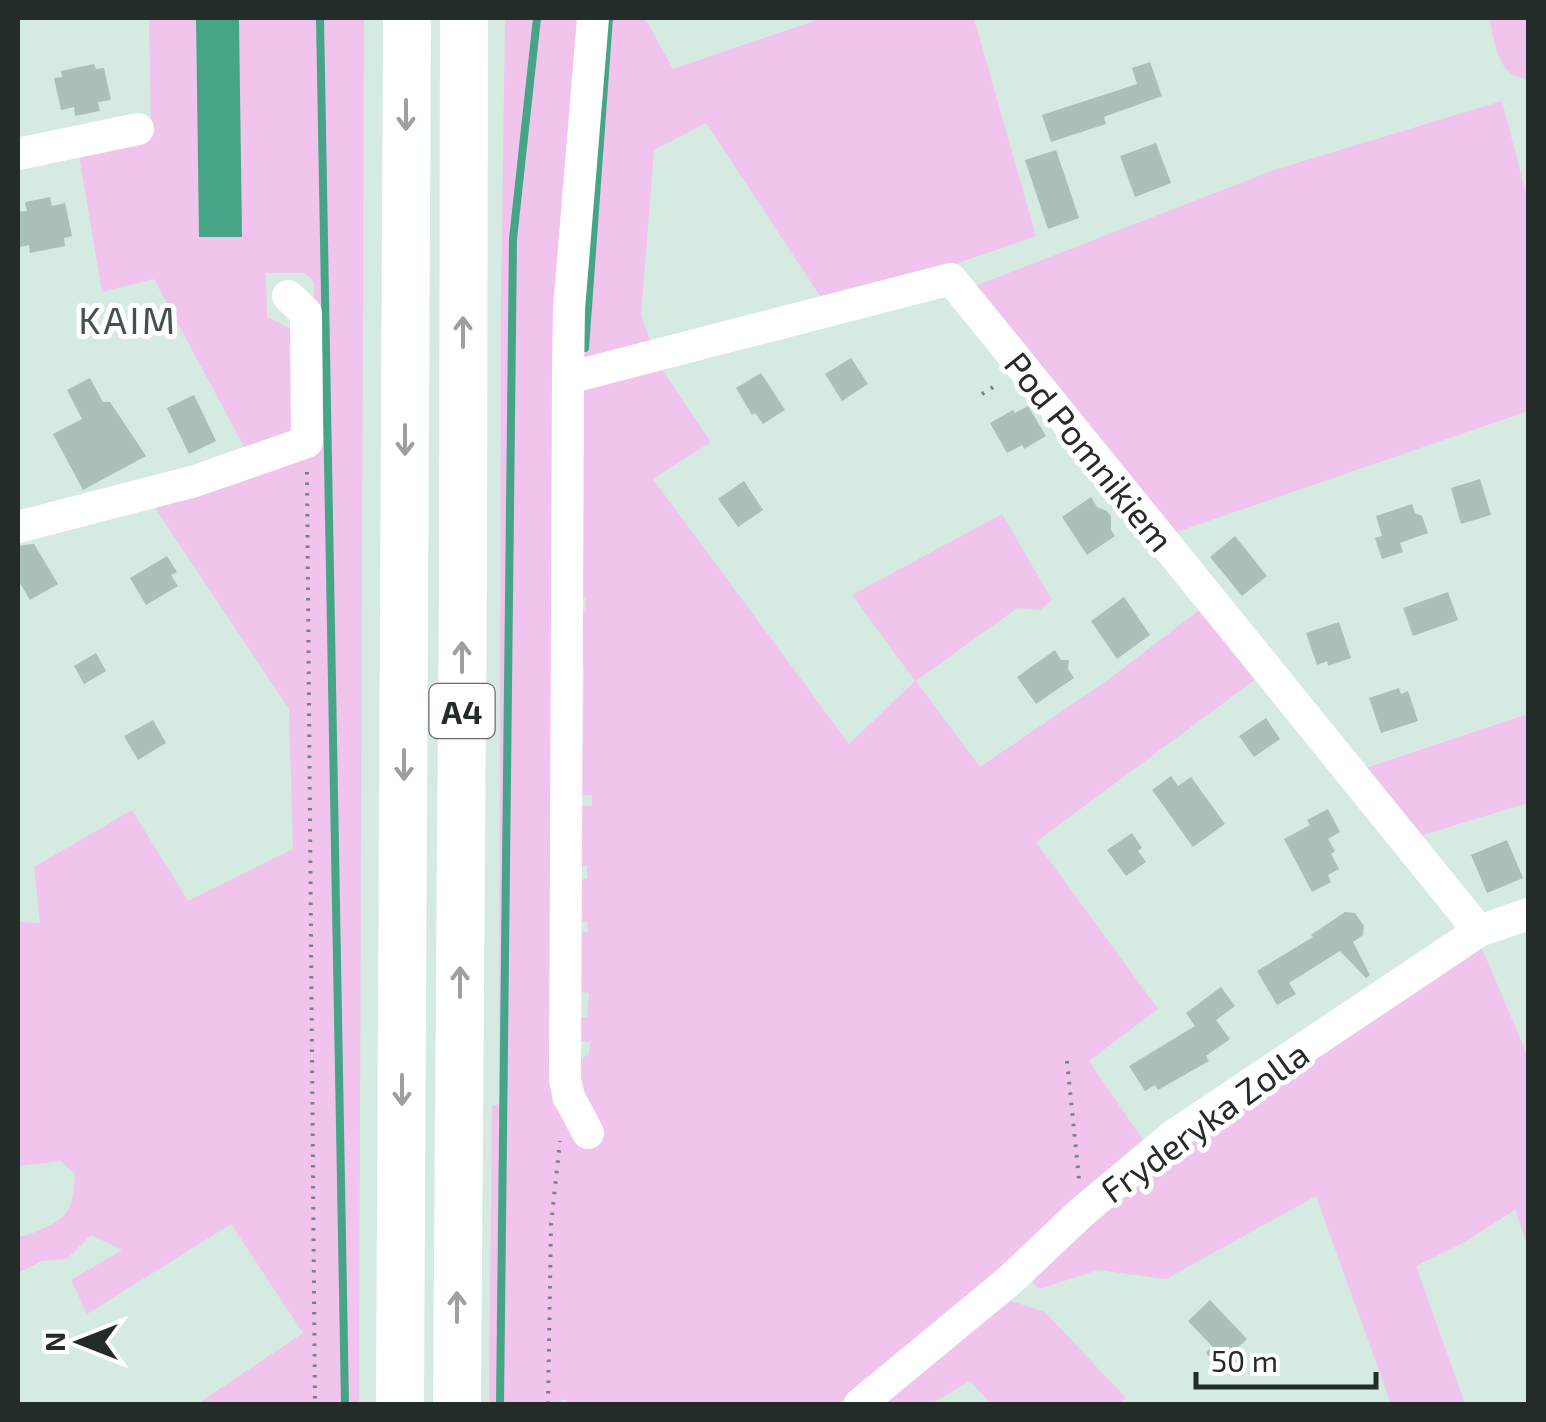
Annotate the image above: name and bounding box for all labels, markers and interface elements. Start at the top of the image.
one-way arrow [396,98,416,130]
district label: KAIM [78,296,178,342]
one-way arrow [454,317,472,350]
street label: Pod Pomnikiem [997,343,1183,559]
one-way arrow [396,422,414,455]
one-way arrow [452,642,472,674]
road number: A4 [430,684,494,738]
one-way arrow [394,748,413,780]
one-way arrow [450,967,470,1000]
street label: Fryderyka Zolla [1092,1032,1316,1210]
one-way arrow [392,1072,412,1105]
north arrow [30,1292,130,1392]
one-way arrow [448,1292,466,1324]
scale bar [1196,1327,1376,1389]
text: N [37,1332,71,1352]
text: 50 m [1211,1342,1278,1378]

